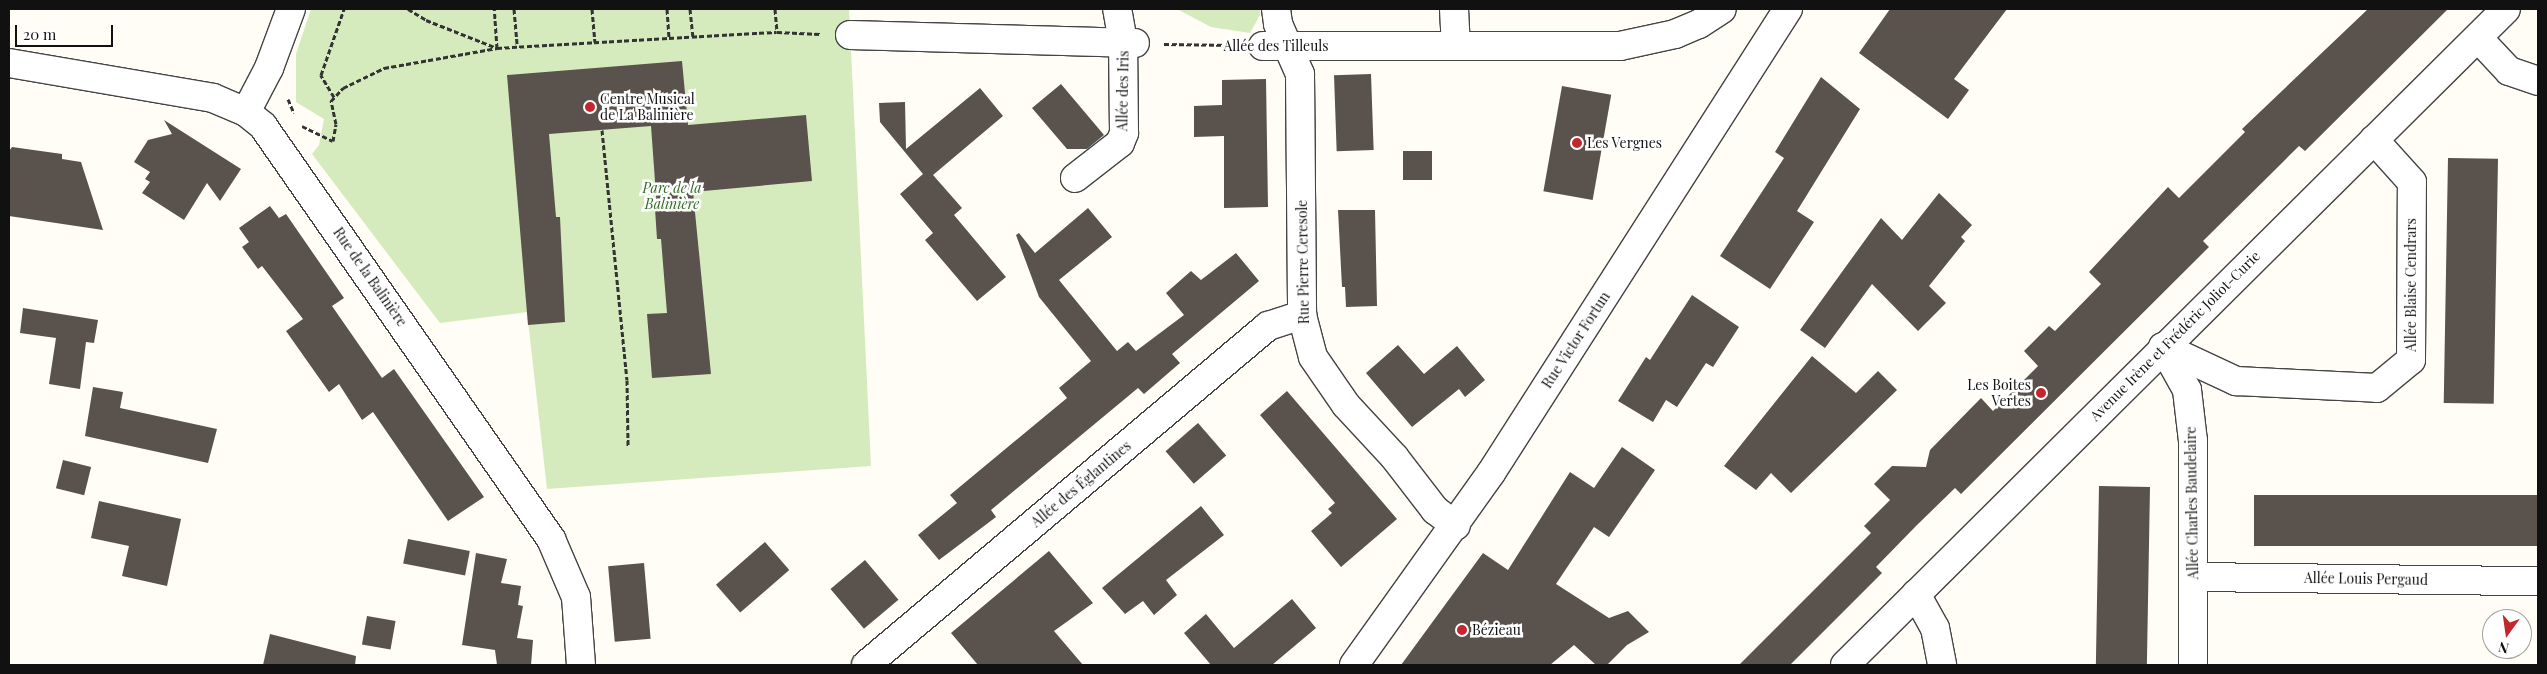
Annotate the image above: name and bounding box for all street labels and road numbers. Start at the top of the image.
street label: Allée des Tilleuls [1223,38,1329,54]
street label: Allée des Iris [1114,51,1132,131]
street label: Rue Pierre Ceresole [1294,200,1312,324]
street label: Allée Blaise Cendrars [2403,218,2419,352]
street label: Rue de la Balinière [329,224,411,330]
street label: Avenue Irène et Frédéric Joliot-Curie [2087,248,2263,424]
street label: Rue Victor Fortun [1538,288,1614,392]
street label: Allée Charles Baudelaire [2182,426,2202,580]
street label: Allée des Églantines [1028,437,1134,531]
street label: Allée Louis Pergaud [2304,570,2428,588]

